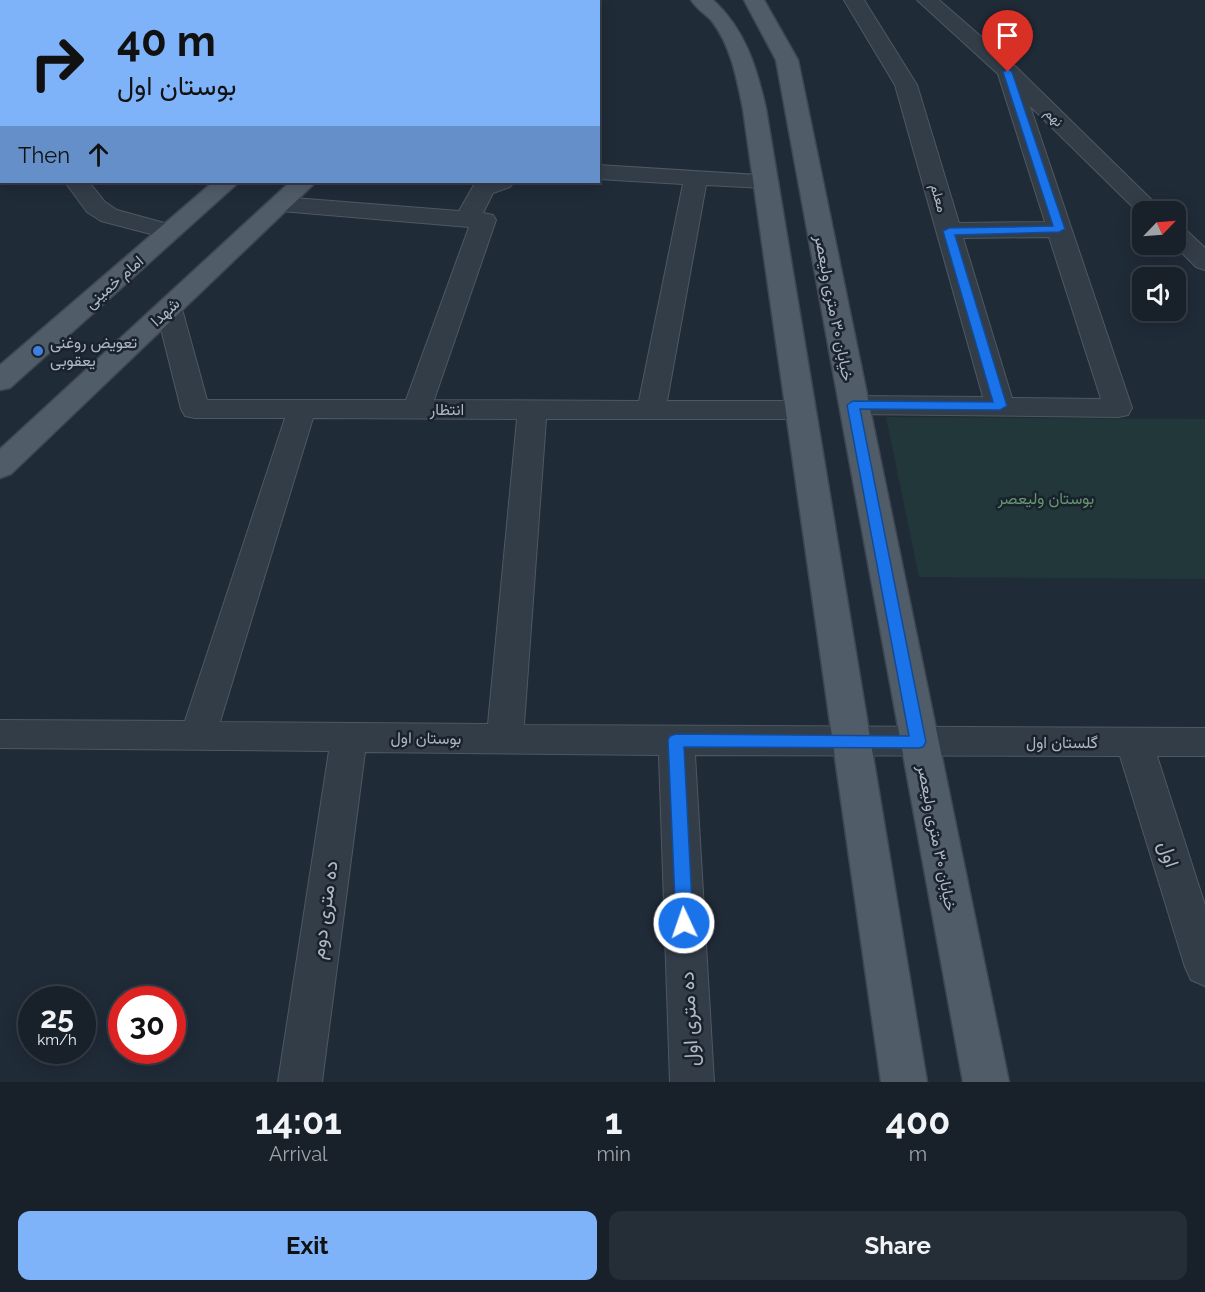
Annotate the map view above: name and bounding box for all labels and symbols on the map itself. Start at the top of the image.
pin [982,10,1033,72]
street label: نهم [1041,104,1067,130]
street label: معلم [926,182,951,214]
north arrow [1132,201,1186,255]
street label: خیابان ۳۰ متری ولیعصر [809,232,858,383]
street label: امام خمینی [81,251,148,313]
street label: شهدا [147,294,184,331]
place label: تعویض روغنی یعقوبی [50,333,137,371]
marker: تعویض روغنی یعقوبی [31,344,45,358]
street label: انتظار [429,400,464,420]
park label: بوستان ولیعصر [997,489,1094,509]
street label: بوستان اول [390,728,462,749]
street label: گلستان اول [1026,733,1098,753]
street label: خیابان ۳۰ متری ولیعصر [912,762,961,913]
street label: اول [1153,838,1184,871]
street label: ده متری دوم [305,859,344,961]
position arrow [652,891,716,955]
street label: ده متری اول [675,971,704,1067]
speed limit sign: 30 [108,986,186,1064]

